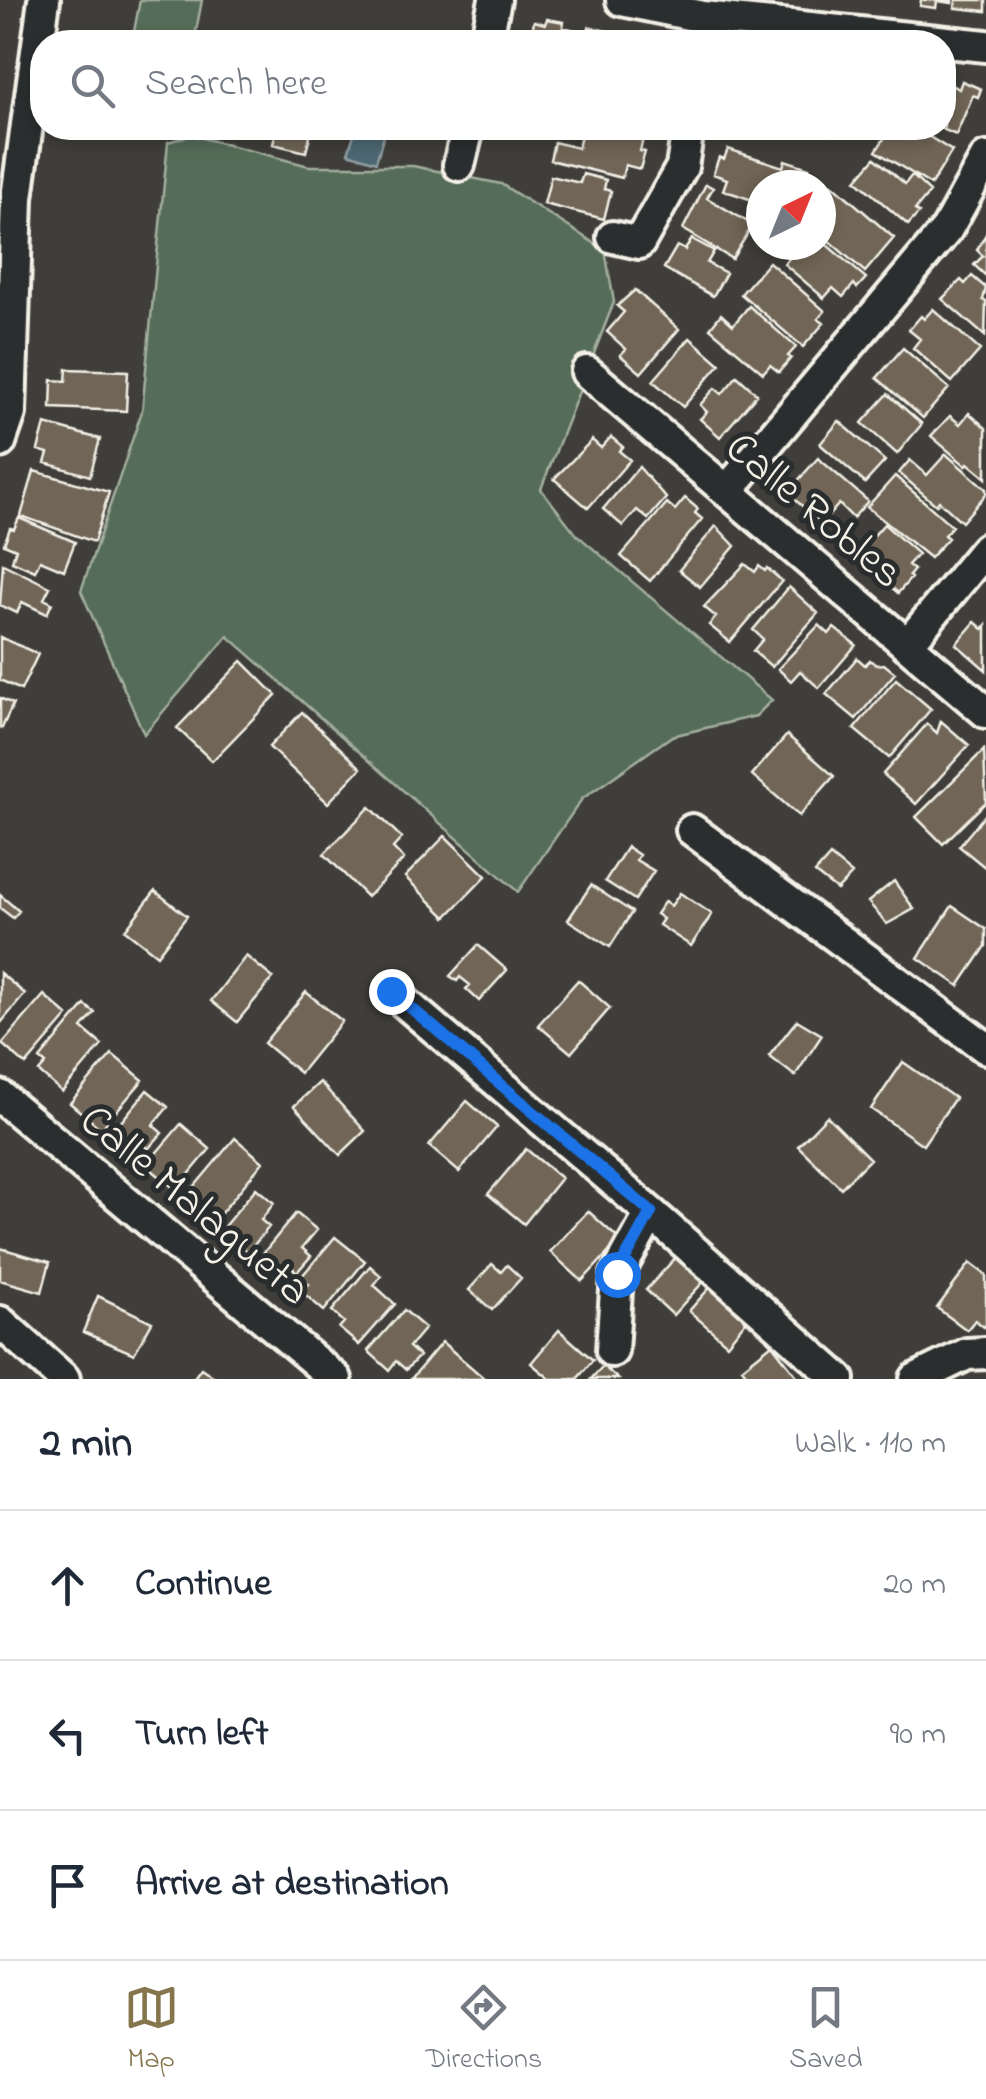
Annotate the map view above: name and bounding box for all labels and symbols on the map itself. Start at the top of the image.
north arrow [746,170,836,260]
street label: Calle Robles [709,417,917,606]
route end [369,969,415,1015]
street label: Calle Malagueta [63,1090,324,1324]
route start [595,1252,641,1298]

